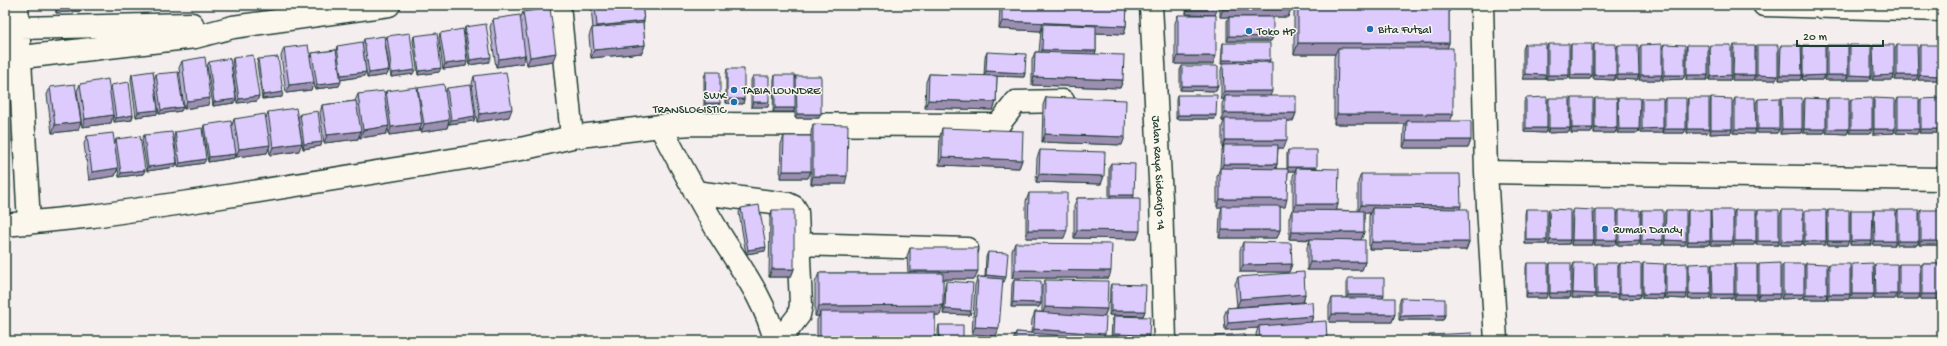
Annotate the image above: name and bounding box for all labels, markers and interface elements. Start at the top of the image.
scale bar [1797,22,1883,48]
marker: Bita Futsal [1365,24,1375,34]
place label: Bita Futsal [1377,24,1432,38]
marker: Toko HP [1244,26,1254,36]
place label: Toko HP [1256,26,1296,40]
text: 20 m [1803,31,1828,45]
marker: TABIA LOUNDRE [729,85,739,95]
place label: TABIA LOUNDRE [741,85,821,99]
place label: SWK TRANSLOGISTIC [652,90,727,118]
marker: SWK TRANSLOGISTIC [729,97,739,107]
street label: Jalan Raya Sidoarjo 14 [1148,115,1167,231]
marker: Rumah Dandy [1600,224,1610,234]
place label: Rumah Dandy [1613,224,1683,238]

